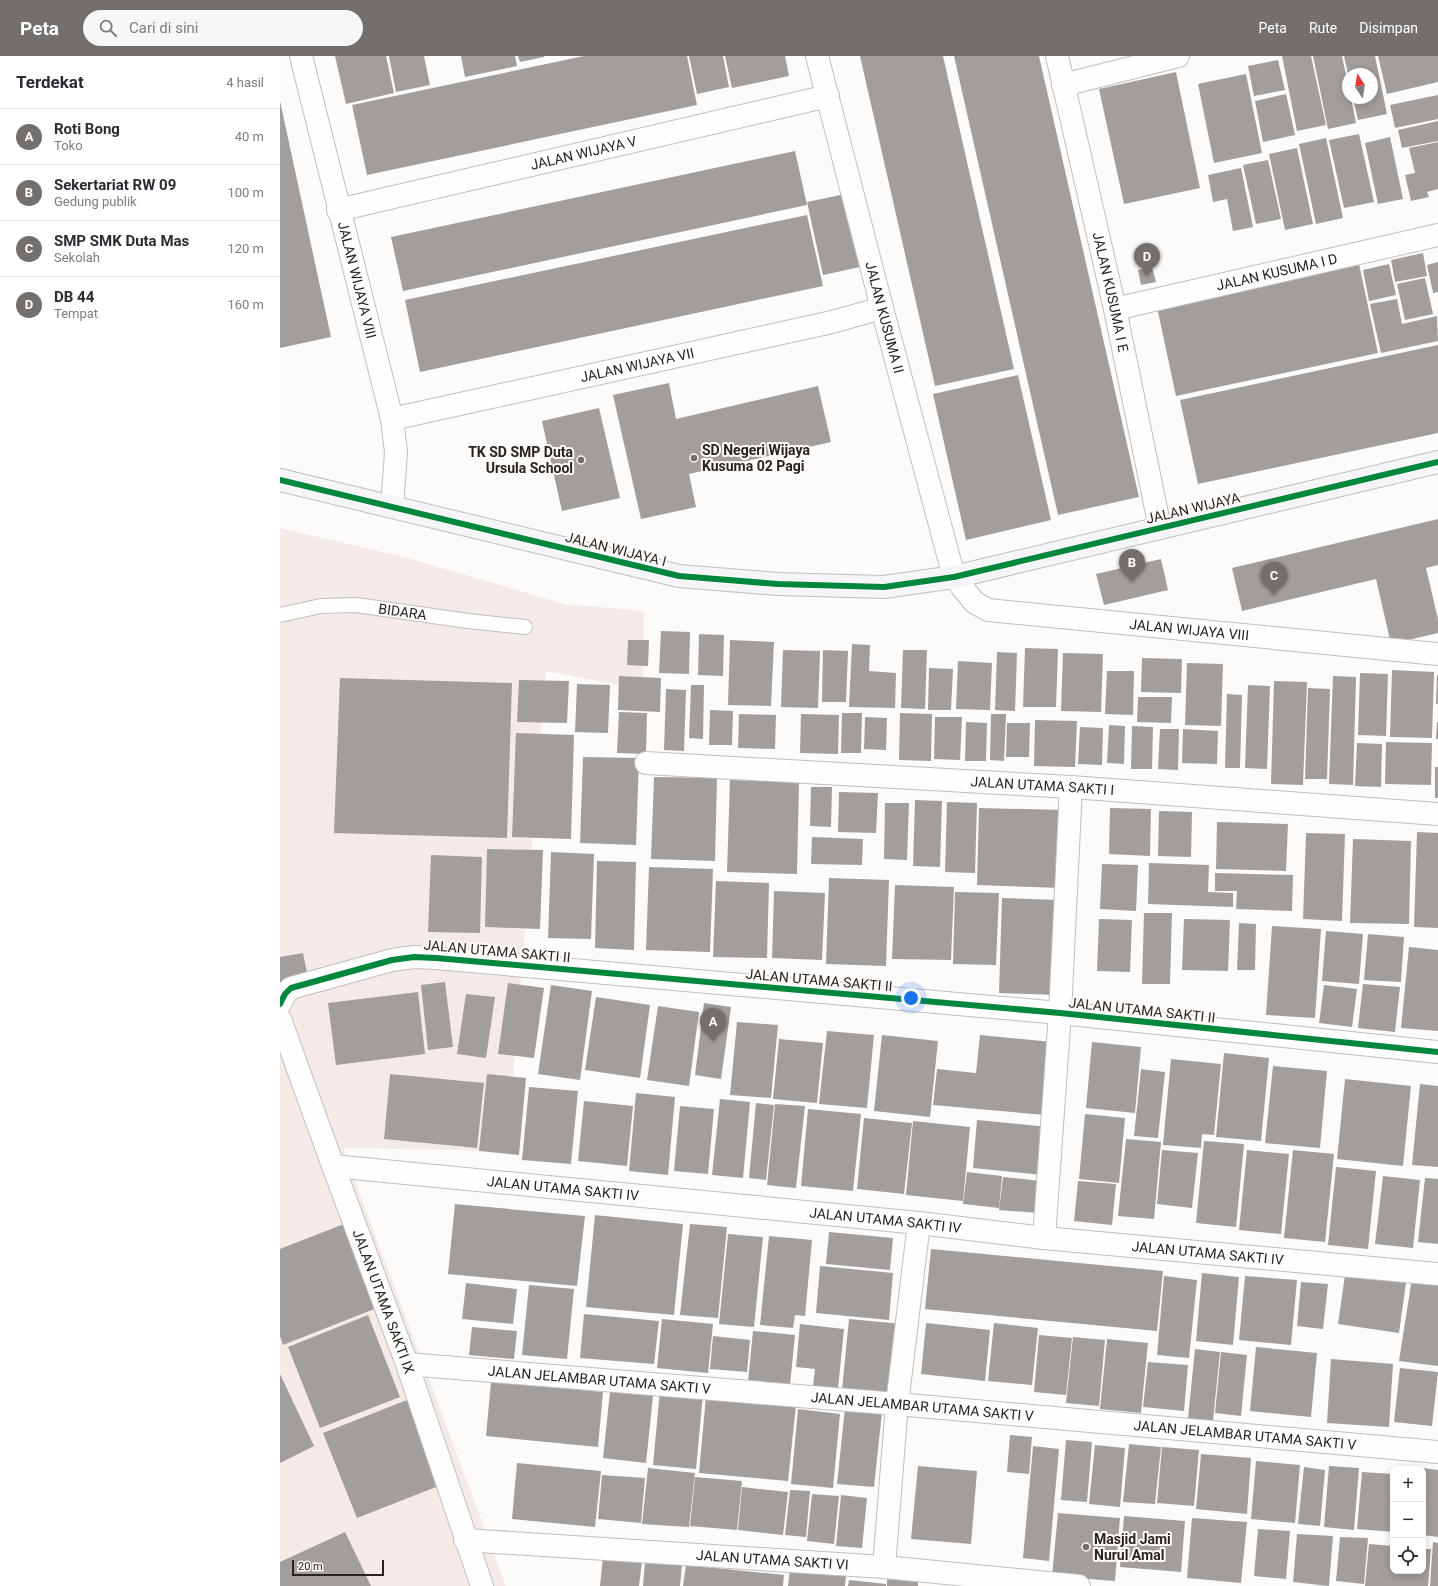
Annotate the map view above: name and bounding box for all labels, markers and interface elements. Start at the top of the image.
search box [83,10,363,46]
text: Peta [20,17,59,40]
icon: search [97,17,119,39]
text: Cari di sini [129,19,199,37]
text: Peta [1259,20,1287,36]
text: Rute [1309,20,1337,36]
text: Disimpan [1359,20,1418,36]
north arrow [1342,68,1378,104]
text: Terdekat [16,72,84,92]
text: 4 hasil [226,75,264,90]
text: Roti Bong [54,120,120,138]
text: A [25,129,33,144]
text: 40 m [235,129,264,144]
street label: JALAN WIJAYA V [529,133,638,173]
text: Toko [54,138,83,153]
text: Sekertariat RW 09 [54,176,176,194]
text: B [25,185,33,200]
text: 100 m [227,185,264,200]
text: Gedung publik [54,194,137,209]
street label: JALAN WIJAYA VIII [335,220,380,340]
street label: JALAN KUSUMA I E [1090,230,1132,353]
text: SMP SMK Duta Mas [54,232,189,250]
text: C [25,241,33,256]
text: 120 m [227,241,264,256]
pin: D [1134,243,1160,276]
text: Sekolah [54,250,100,265]
street label: JALAN KUSUMA I D [1215,250,1339,294]
street label: JALAN KUSUMA II [862,260,907,375]
text: DB 44 [54,288,94,306]
text: D [25,297,33,312]
text: 160 m [227,297,264,312]
text: Tempat [54,306,98,321]
street label: JALAN WIJAYA VII [579,345,696,385]
place label: SD Negeri Wijaya Kusuma 02 Pagi [702,442,810,474]
place label: TK SD SMP Duta Ursula School [468,444,573,476]
marker: SD Negeri Wijaya Kusuma 02 Pagi [689,453,699,463]
marker: TK SD SMP Duta Ursula School [576,455,586,465]
street label: JALAN WIJAYA [1144,489,1242,527]
street label: JALAN WIJAYA I [564,529,668,569]
pin: B [1119,549,1145,582]
pin: C [1261,562,1287,595]
street label: BIDARA [377,600,428,623]
street label: JALAN WIJAYA VIII [1129,616,1250,643]
street label: JALAN UTAMA SAKTI I [970,773,1115,798]
street label: JALAN UTAMA SAKTI II [423,937,571,965]
street label: JALAN UTAMA SAKTI II [745,966,893,994]
your location [901,988,921,1008]
street label: JALAN UTAMA SAKTI II [1068,994,1216,1026]
pin: A [700,1008,726,1041]
street label: JALAN UTAMA SAKTI IV [486,1173,640,1204]
street label: JALAN UTAMA SAKTI IV [809,1204,962,1236]
street label: JALAN UTAMA SAKTI IX [349,1227,418,1376]
street label: JALAN UTAMA SAKTI IV [1131,1238,1284,1268]
street label: JALAN JELAMBAR UTAMA SAKTI V [487,1363,712,1397]
street label: JALAN JELAMBAR UTAMA SAKTI V [810,1389,1034,1424]
street label: JALAN JELAMBAR UTAMA SAKTI V [1133,1417,1357,1453]
map controls [1390,1466,1426,1574]
button: + [1390,1466,1426,1502]
button: − [1390,1502,1426,1538]
place label: Masjid Jami Nurul Amal [1094,1531,1171,1563]
button: locate [1390,1538,1426,1574]
marker: Masjid Jami Nurul Amal [1081,1542,1091,1552]
street label: JALAN UTAMA SAKTI VI [696,1547,849,1573]
scale bar [292,1558,384,1577]
text: 20 m [298,1560,323,1573]

